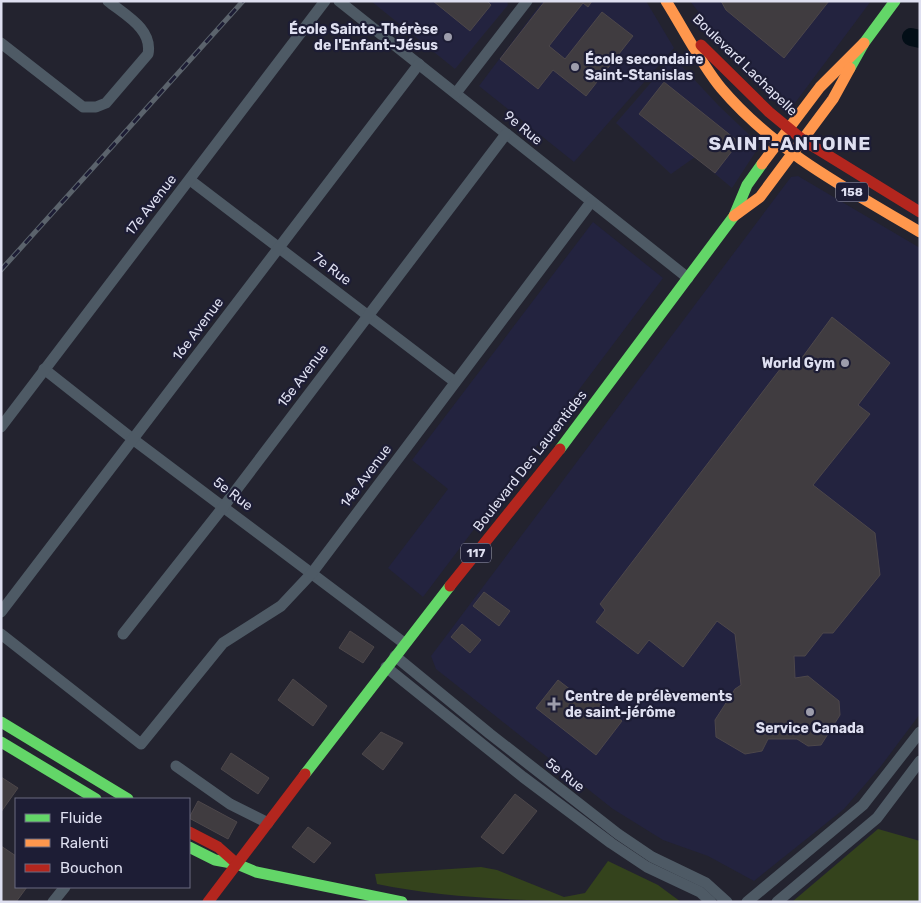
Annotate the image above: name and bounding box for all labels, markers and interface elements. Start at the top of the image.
street label: Boulevard Lachapelle [689,10,801,120]
place label: École Sainte-Thérèse de l'Enfant-Jésus [289,20,438,54]
marker: École Sainte-Thérèse de l'Enfant-Jésus [442,31,454,43]
place label: École secondaire Saint-Stanislas [585,50,704,84]
marker: École secondaire Saint-Stanislas [569,61,581,73]
street label: 9e Rue [500,107,546,149]
district label: SAINT-ANTOINE [709,132,871,155]
street label: 17e Avenue [122,171,180,239]
road number: 158 [836,182,868,202]
street label: 7e Rue [309,249,355,289]
street label: 16e Avenue [169,294,227,364]
street label: 15e Avenue [274,341,332,411]
place label: World Gym [762,355,835,372]
marker: World Gym [839,357,851,369]
street label: Boulevard Des Laurentides [470,387,590,535]
street label: 14e Avenue [337,441,395,511]
street label: 5e Rue [210,474,256,514]
road number: 117 [461,544,491,562]
place label: Centre de prélèvements de saint-jérôme [565,688,733,721]
marker: Centre de prélèvements de saint-jérôme [547,697,561,711]
marker: Service Canada [804,706,816,718]
place label: Service Canada [756,720,864,737]
street label: 5e Rue [542,754,588,796]
legend [15,798,190,888]
text: Fluide [60,809,102,827]
text: Ralenti [60,834,109,852]
text: Bouchon [60,859,123,877]

